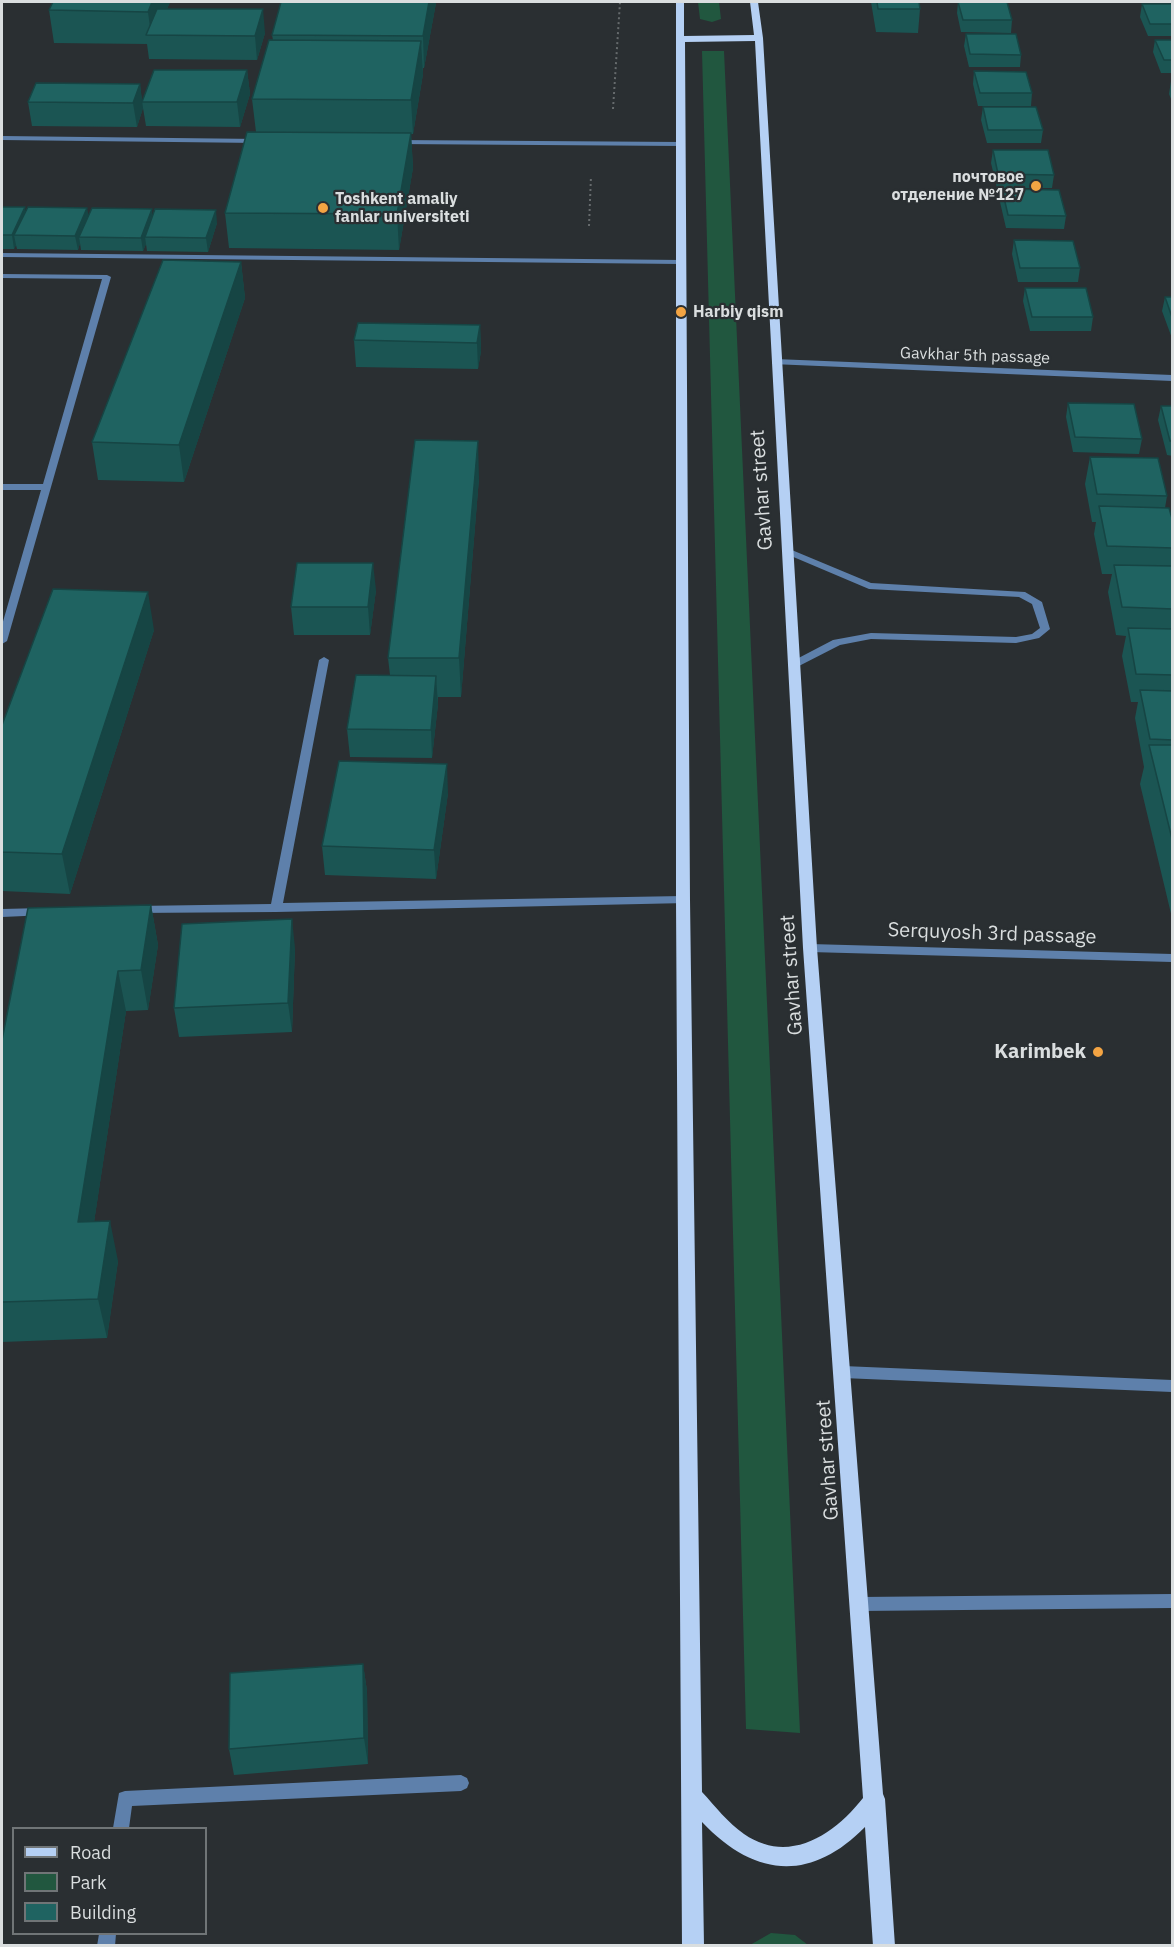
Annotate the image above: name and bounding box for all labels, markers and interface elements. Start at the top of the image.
place label: почтовое отделение №127 [891,167,1024,205]
marker: почтовое отделение №127 [1029,179,1043,193]
place label: Toshkent amaliy fanlar universiteti [335,189,470,227]
marker: Toshkent amaliy fanlar universiteti [316,201,330,215]
place label: Harbiy qism [693,302,783,322]
marker: Harbiy qism [674,305,688,319]
street label: Gavkhar 5th passage [900,344,1050,368]
street label: Gavhar street [746,429,778,551]
street label: Gavhar street [776,914,808,1036]
street label: Serquyosh 3rd passage [887,918,1097,950]
place label: Karimbek [994,1040,1086,1064]
marker: Karimbek [1091,1045,1105,1059]
street label: Gavhar street [812,1399,844,1521]
legend [12,1827,207,1935]
text: Road [70,1841,111,1864]
text: Park [70,1871,106,1894]
text: Building [70,1901,136,1924]

